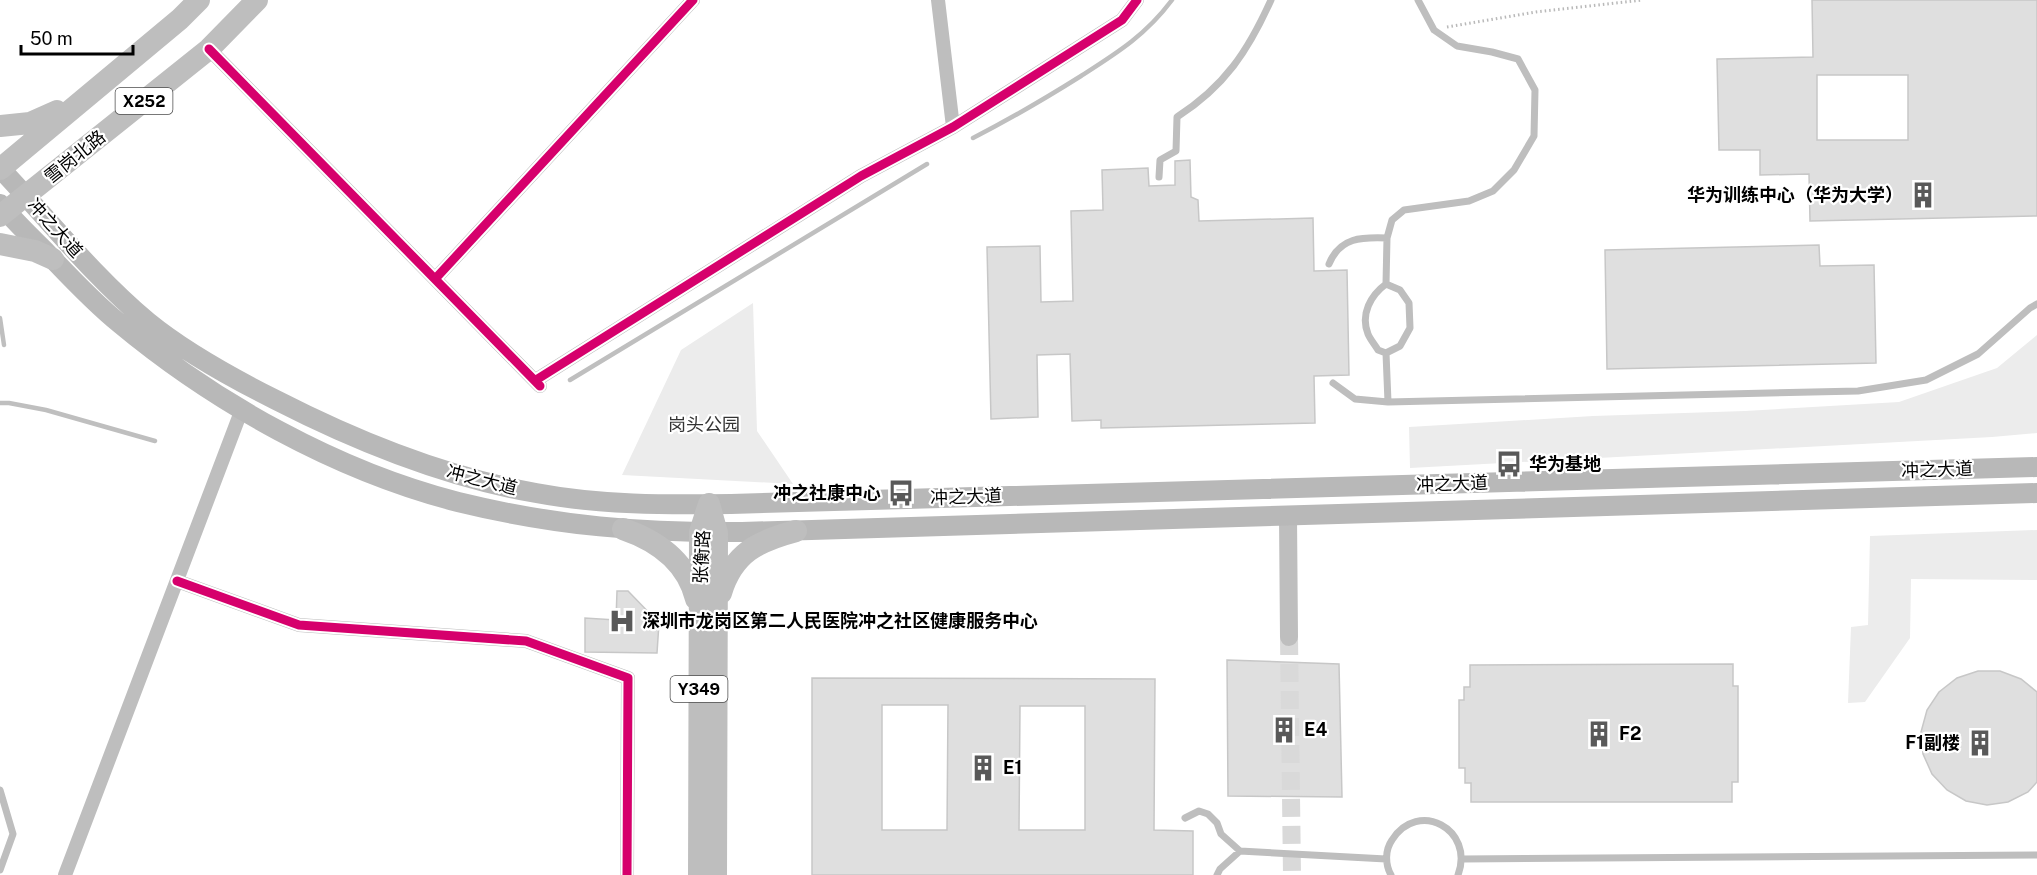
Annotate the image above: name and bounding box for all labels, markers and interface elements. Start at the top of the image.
scale bar [21,18,134,56]
text: 50 m [30,28,73,49]
road number: X252 [116,88,172,114]
street label: 雪岗北路 [40,126,109,187]
building icon: 华为训练中心（华为大学） [1908,180,1938,210]
place label: 华为训练中心（华为大学） [1687,184,1903,205]
street label: 冲之大道 [23,194,87,261]
park label: 岗头公园 [668,414,740,435]
bus stop icon: 华为基地 [1494,449,1524,479]
place label: 华为基地 [1529,453,1601,474]
street label: 冲之大道 [1901,458,1973,481]
street label: 冲之大道 [445,461,520,498]
street label: 冲之大道 [1416,472,1488,495]
bus stop icon: 冲之社康中心 [886,478,916,508]
place label: 冲之社康中心 [773,482,881,503]
street label: 冲之大道 [930,485,1002,508]
street label: 张衡路 [690,529,713,584]
hospital icon: 深圳市龙岗区第二人民医院冲之社区健康服务中心 [607,606,637,636]
place label: 深圳市龙岗区第二人民医院冲之社区健康服务中心 [642,610,1038,631]
road number: Y349 [670,676,728,702]
building icon: E4 [1269,715,1299,745]
place label: E4 [1304,719,1327,740]
building icon: F2 [1584,719,1614,749]
place label: F2 [1619,723,1641,744]
building icon: F1副楼 [1965,728,1995,758]
place label: F1副楼 [1905,732,1960,753]
building icon: E1 [968,753,998,783]
place label: E1 [1003,757,1022,778]

